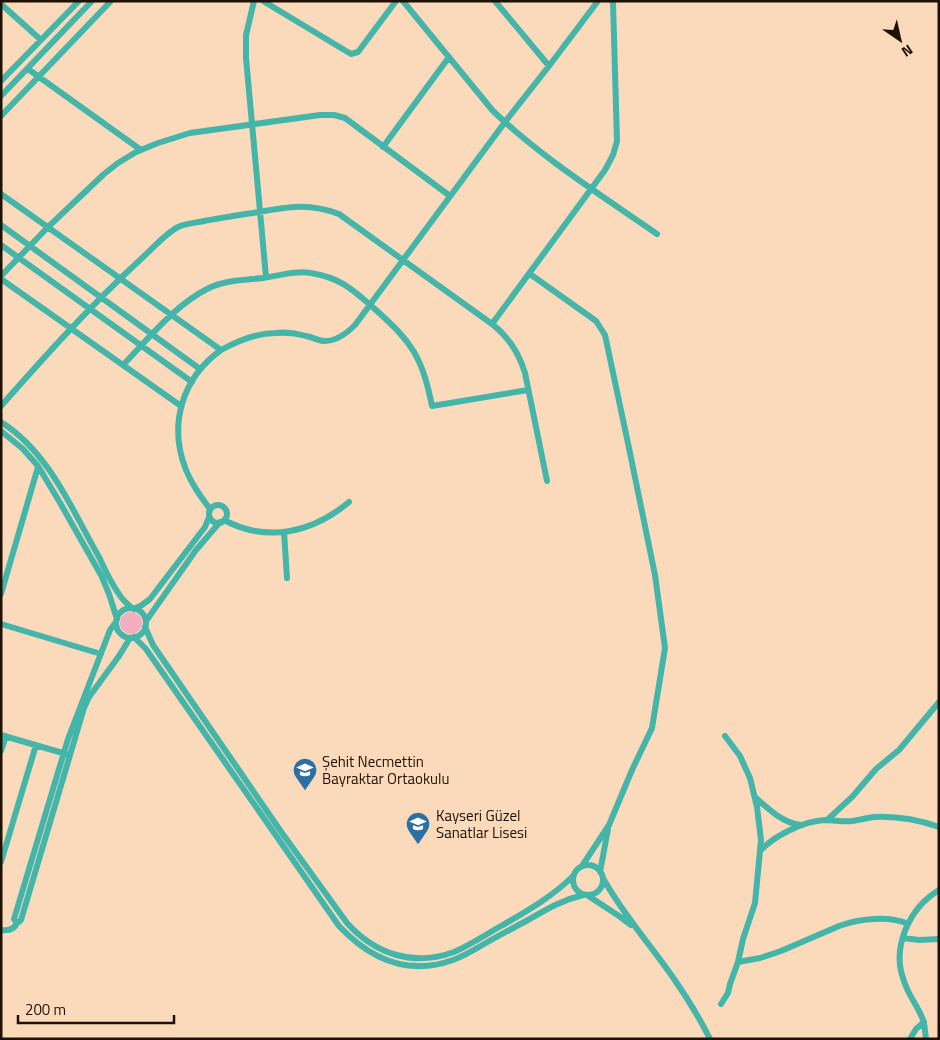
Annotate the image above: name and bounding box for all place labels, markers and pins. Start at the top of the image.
place label: Şehit Necmettin Bayraktar Ortaokulu [322,750,449,790]
school or university icon: Şehit Necmettin Bayraktar Ortaokulu [292,757,318,791]
place label: Kayseri Güzel Sanatlar Lisesi [436,804,527,844]
school or university icon: Kayseri Güzel Sanatlar Lisesi [405,811,431,845]

